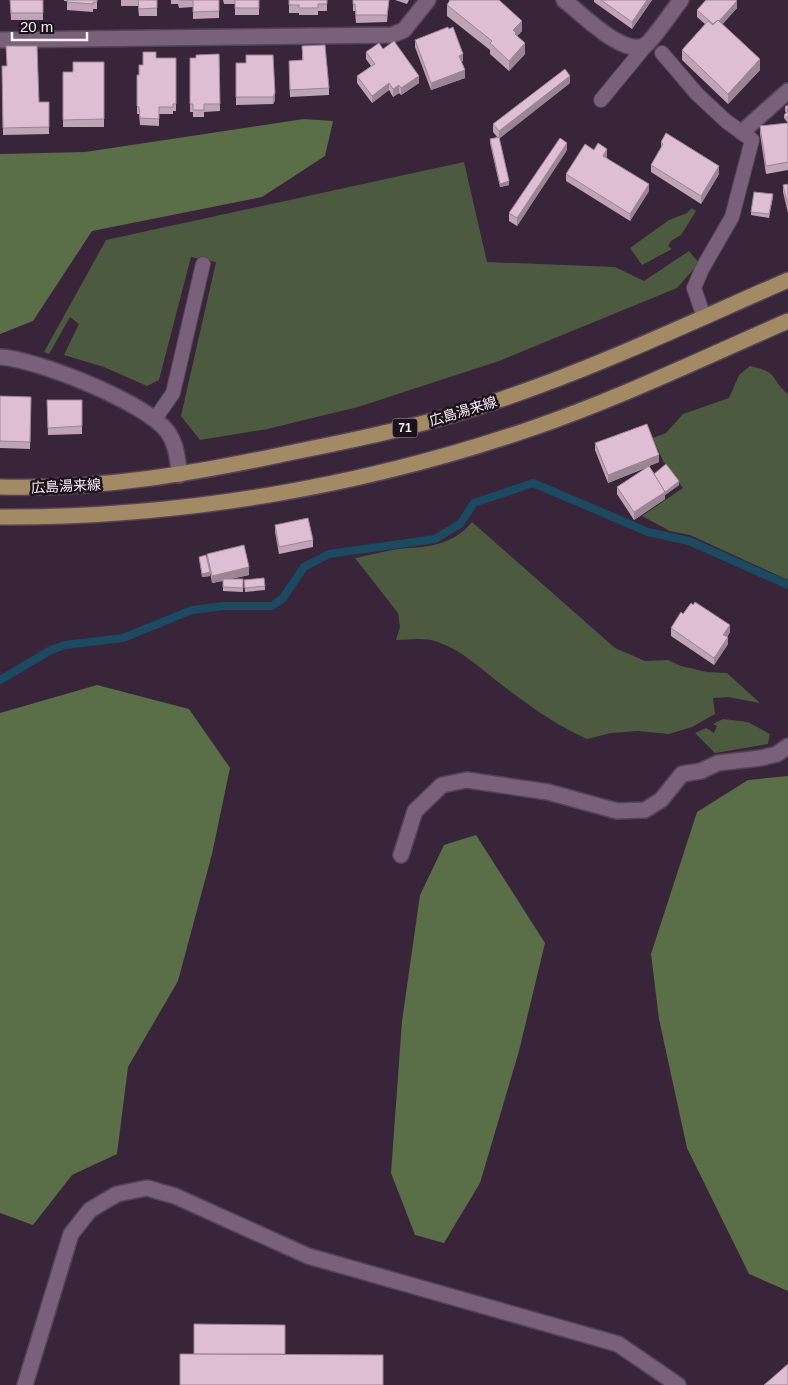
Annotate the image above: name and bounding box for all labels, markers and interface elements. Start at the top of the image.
scale bar [12,10,88,42]
text: 20 m [20,18,53,35]
street label: 広島湯来線 [427,393,499,429]
road number: 71 [392,418,418,438]
street label: 広島湯来線 [31,476,101,496]

